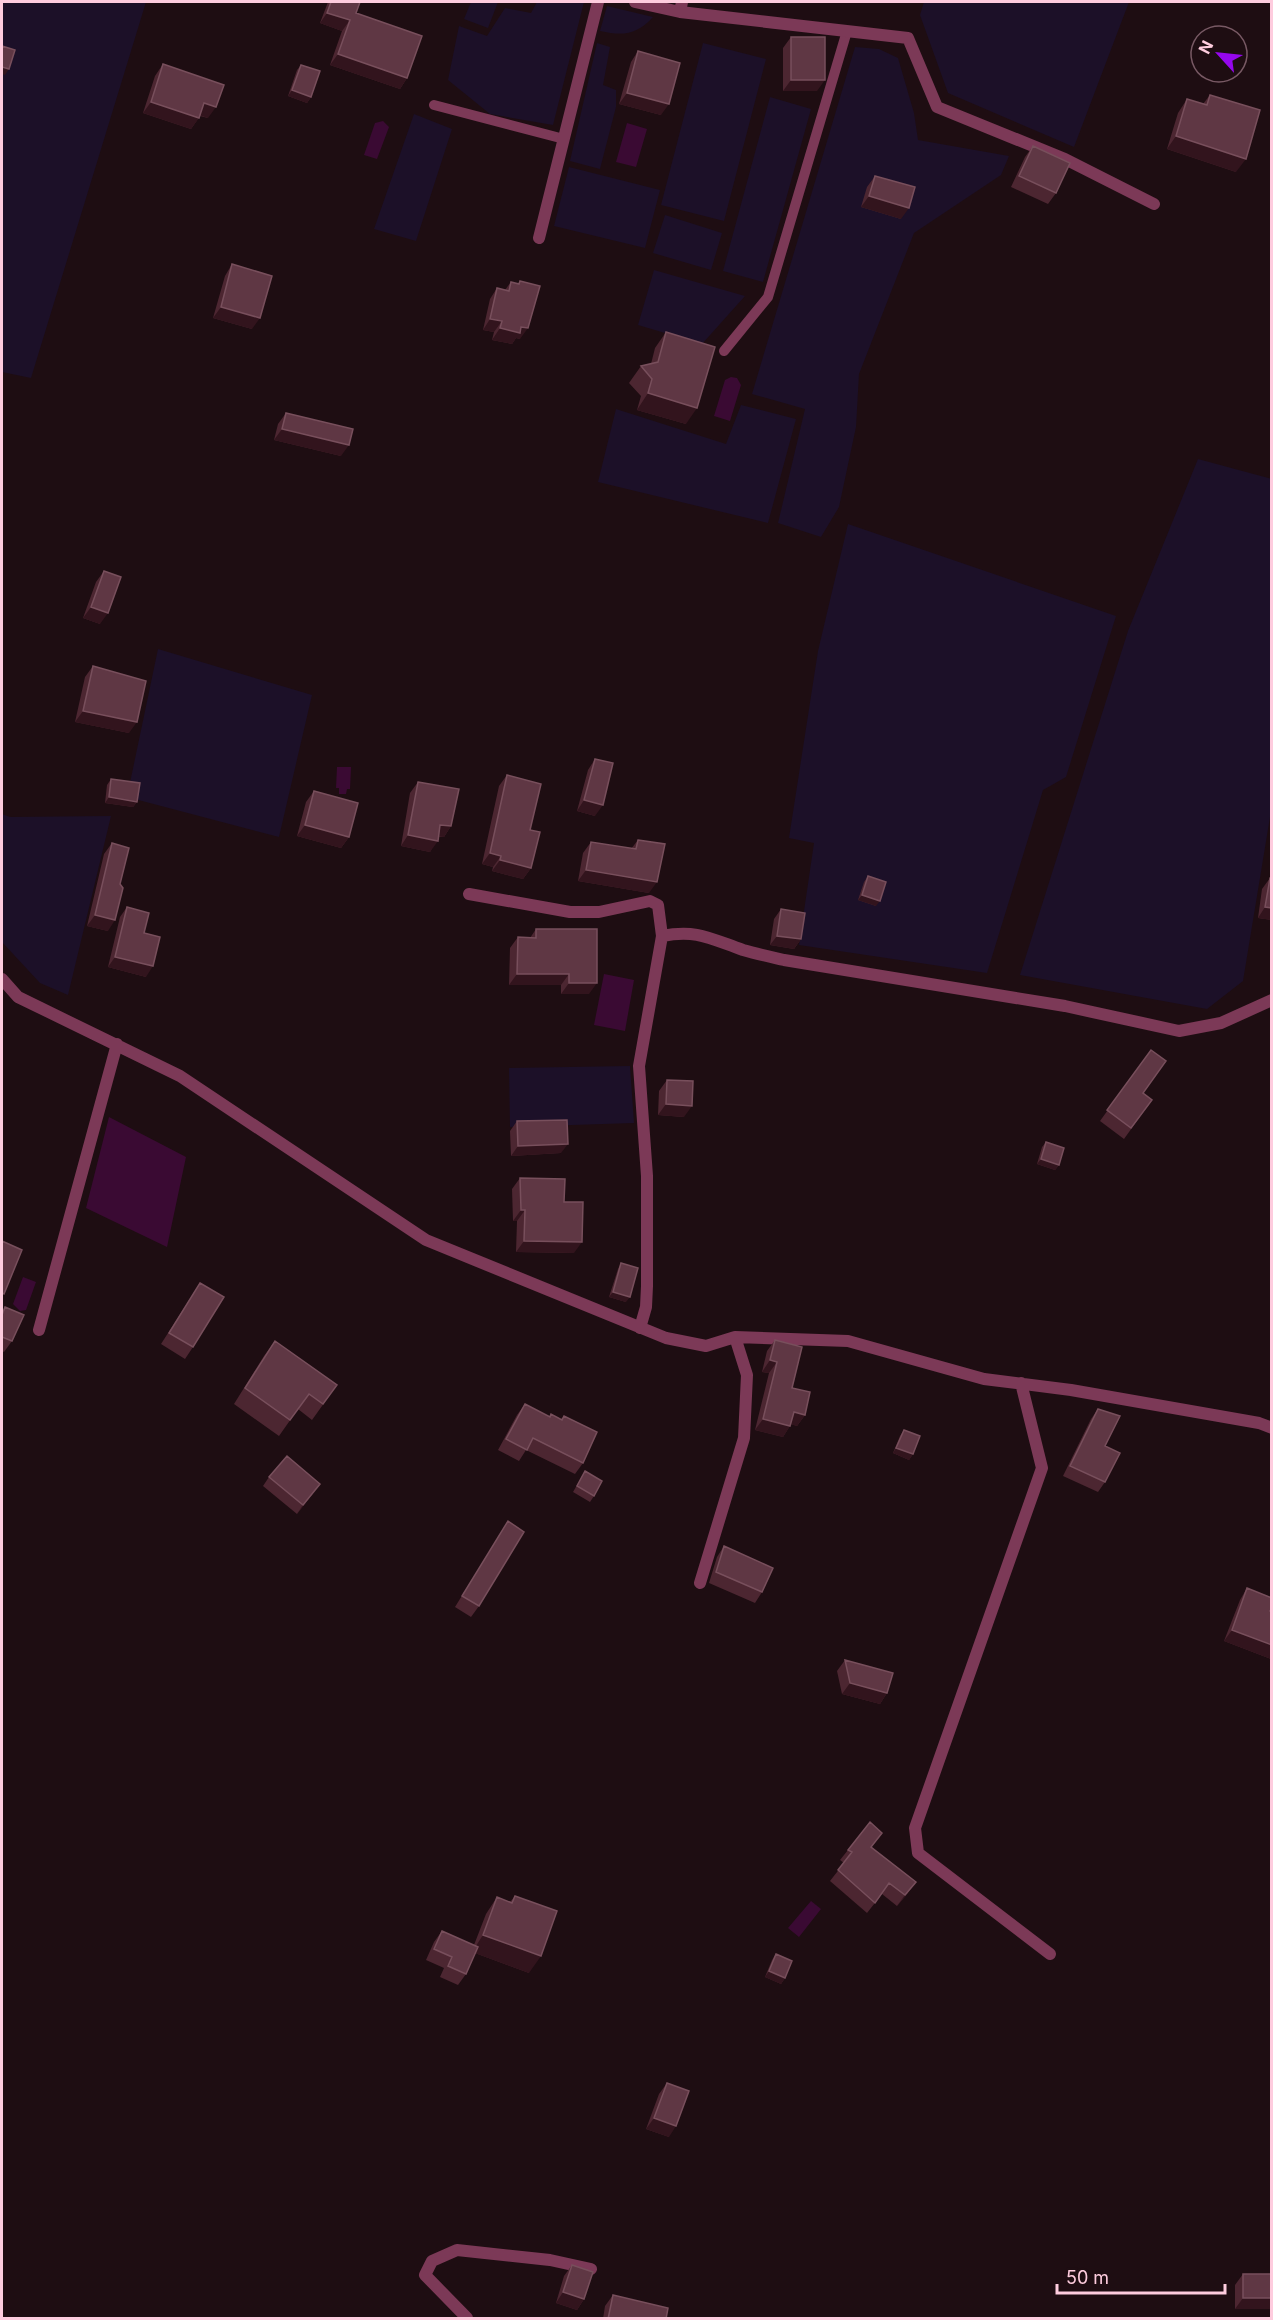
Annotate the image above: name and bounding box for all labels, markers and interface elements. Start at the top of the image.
north arrow [1189,24,1249,84]
text: N [1194,37,1217,57]
scale bar [1057,2257,1225,2295]
text: 50 m [1066,2267,1109,2288]

